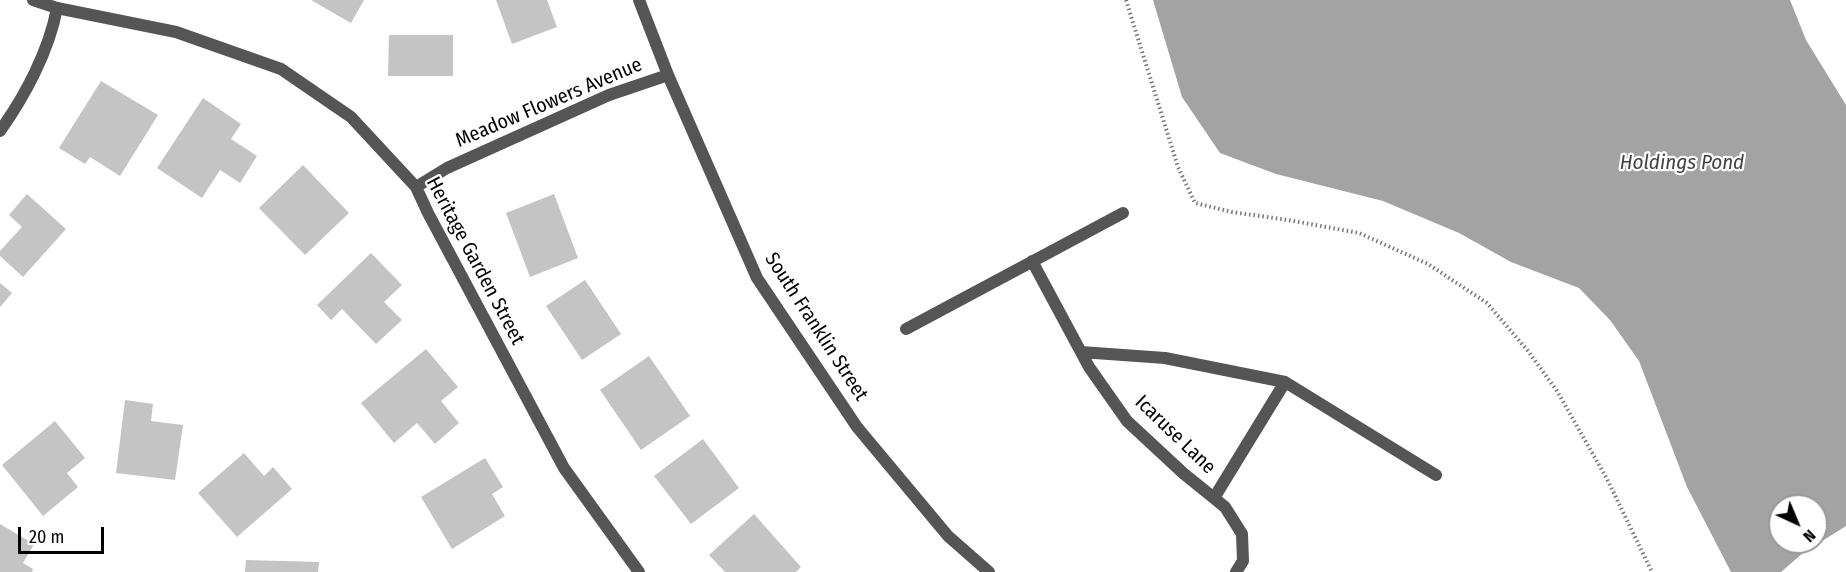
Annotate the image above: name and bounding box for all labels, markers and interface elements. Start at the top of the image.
street label: Meadow Flowers Avenue [452,53,646,153]
water label: Holdings Pond [1620,150,1744,176]
street label: Heritage Garden Street [421,173,529,349]
street label: South Franklin Street [759,249,873,405]
street label: Icaruse Lane [1130,391,1220,479]
north arrow [1768,494,1828,554]
scale bar [21,515,106,553]
text: 20 m [29,526,64,548]
text: N [1799,526,1820,546]

